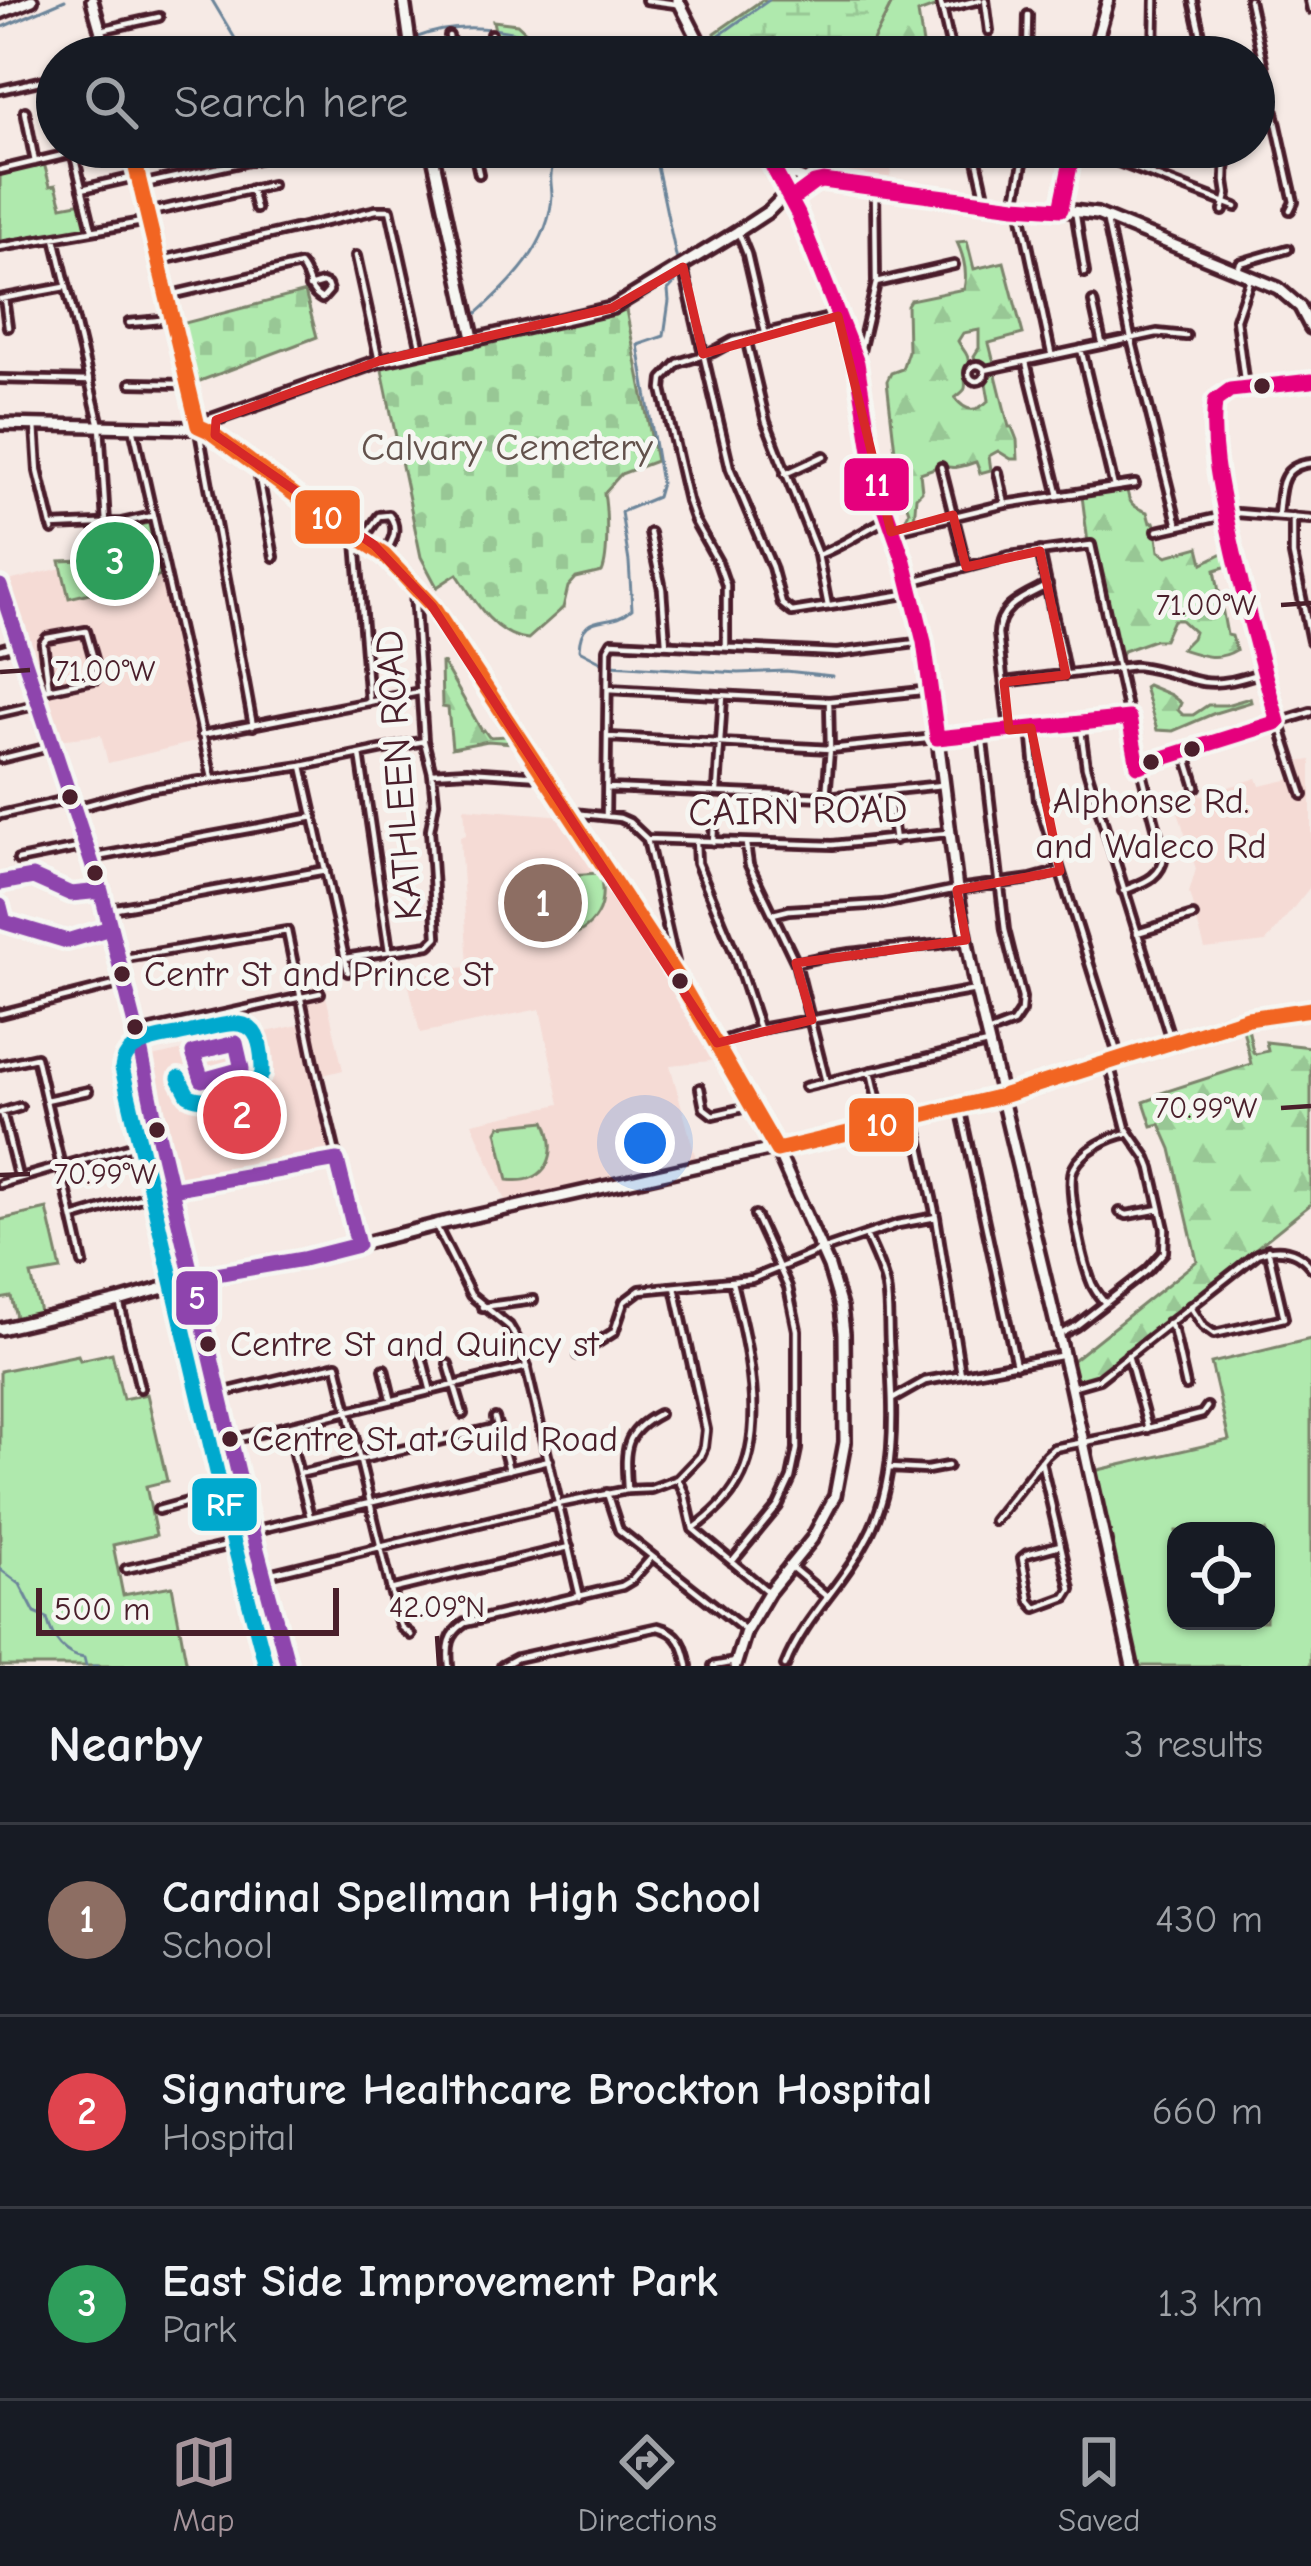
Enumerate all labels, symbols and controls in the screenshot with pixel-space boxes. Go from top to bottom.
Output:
search box [36,36,1275,168]
icon: search [78,69,144,135]
text: Search here [174,76,408,128]
unlabelled marker [1251,375,1273,397]
park label: Calvary Cemetery [361,425,654,470]
line badge: 11 [842,456,911,513]
text: 11 [864,466,890,504]
line badge: 10 [293,488,362,546]
text: 10 [311,499,343,537]
pin: 3 [76,516,154,606]
text: 71.00°W [1156,588,1256,623]
street label: KATHLEEN ROAD [366,628,432,922]
text: 71.00°W [55,654,155,689]
unlabelled marker [1181,738,1203,760]
marker: Alphonse Rd. and Waleco Rd [1140,751,1162,773]
place label: Alphonse Rd. and Waleco Rd [1035,781,1267,867]
unlabelled marker [59,786,81,808]
street label: CAIRN ROAD [688,787,908,835]
pin: 1 [504,858,582,948]
unlabelled marker [84,862,106,884]
place label: Centr St and Prince St [144,954,494,995]
marker: Centr St and Prince St [111,963,133,985]
unlabelled marker [669,970,691,992]
unlabelled marker [124,1016,146,1038]
pin: 2 [203,1070,281,1160]
text: 70.99°W [1155,1091,1257,1126]
line badge: 10 [847,1096,916,1154]
text: 10 [866,1106,898,1144]
your location [615,1113,675,1173]
unlabelled marker [146,1119,168,1141]
text: 70.99°W [54,1157,156,1192]
line badge: 5 [174,1269,220,1327]
text: 5 [188,1279,206,1317]
place label: Centre St and Quincy st [230,1324,600,1365]
marker: Centre St and Quincy st [197,1333,219,1355]
place label: Centre St at Guild Road [252,1419,618,1460]
marker: Centre St at Guild Road [219,1428,241,1450]
line badge: RF [190,1476,259,1533]
text: RF [206,1486,244,1524]
map controls [1167,1522,1275,1630]
button: locate [1167,1522,1275,1630]
scale bar [36,1582,339,1635]
text: 500 m [54,1590,150,1628]
text: 42.09°N [389,1590,485,1625]
text: Nearby [48,1715,202,1774]
text: 3 results [1124,1722,1263,1767]
text: Cardinal Spellman High School [162,1871,762,1923]
text: 1 [79,1897,95,1942]
text: 430 m [1155,1897,1263,1942]
text: School [162,1923,273,1968]
text: Signature Healthcare Brockton Hospital [162,2063,932,2115]
text: 2 [77,2089,97,2134]
text: 660 m [1152,2089,1263,2134]
text: Hospital [162,2115,295,2160]
text: East Side Improvement Park [162,2255,718,2307]
text: 3 [77,2281,97,2326]
text: 1.3 km [1158,2281,1263,2326]
text: Park [162,2307,237,2352]
tab: Map [171,2429,237,2539]
tab: Directions [578,2429,717,2539]
tab: Saved [1058,2429,1140,2539]

